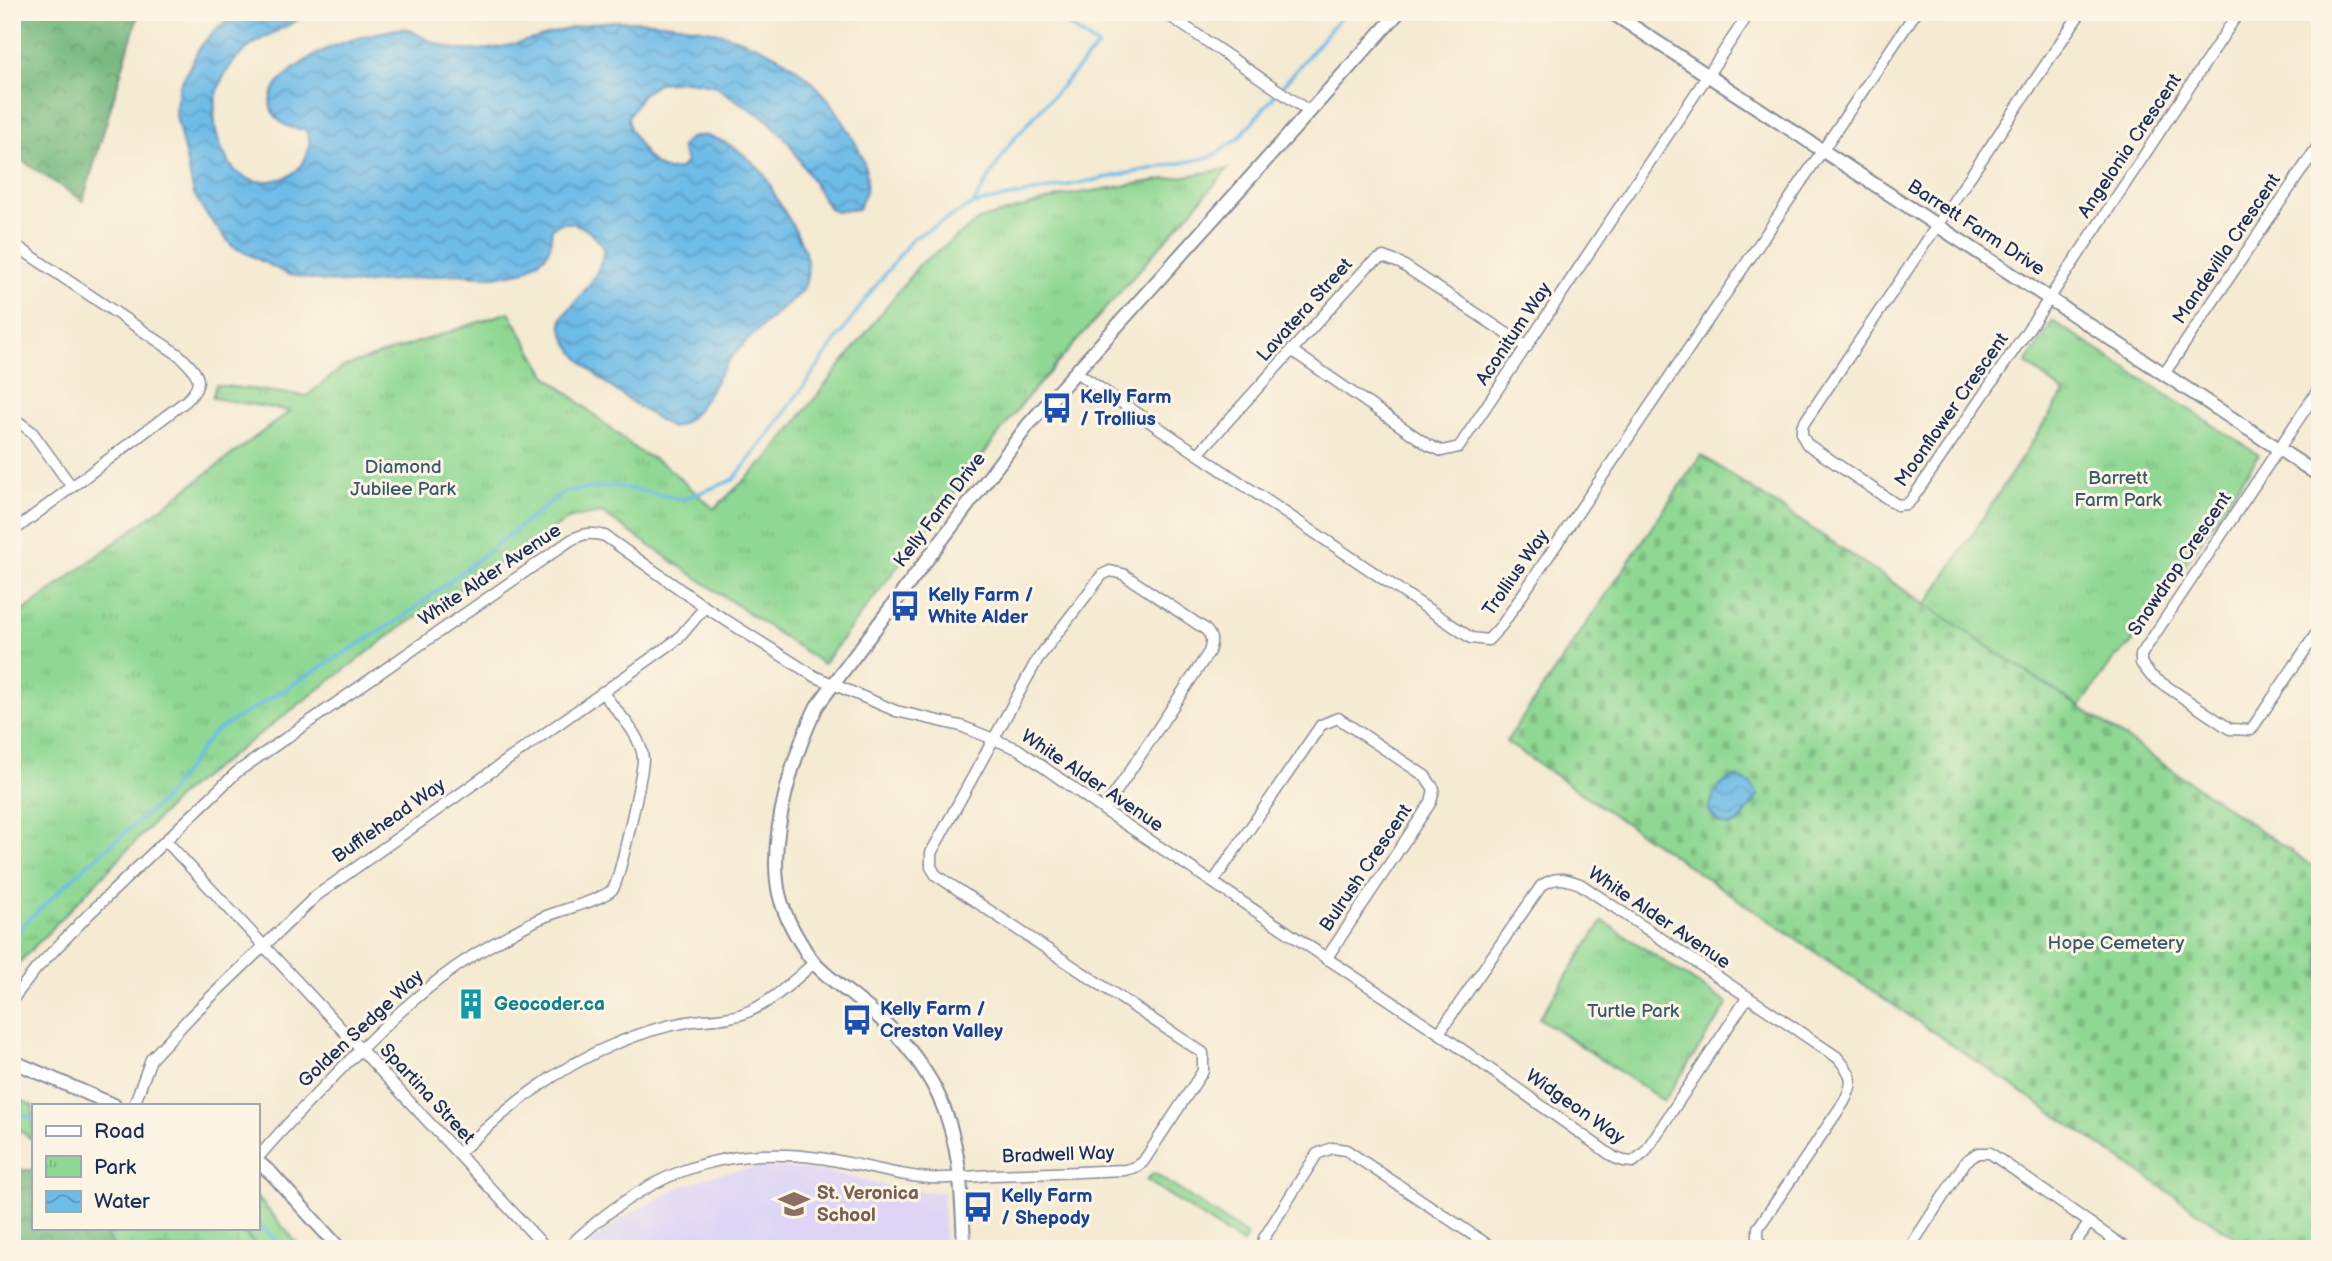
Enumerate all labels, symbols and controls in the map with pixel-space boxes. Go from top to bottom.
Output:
street label: Angelonia Crescent [2073,69,2187,223]
street label: Mandevilla Crescent [2168,169,2286,329]
street label: Barrett Farm Drive [1903,175,2049,281]
street label: Lavatera Street [1252,253,1358,367]
street label: Aconitum Way [1471,278,1557,390]
street label: Moonflower Crescent [1890,328,2014,491]
place label: Kelly Farm / Trollius [1080,386,1172,431]
bus stop icon: Kelly Farm / Trollius [1040,391,1074,425]
street label: Kelly Farm Drive [889,448,991,572]
park label: Diamond Jubilee Park [350,456,456,501]
park label: Barrett Farm Park [2074,467,2162,512]
street label: Snowdrop Crescent [2123,488,2237,640]
street label: White Alder Avenue [414,519,566,631]
street label: Trollius Way [1478,525,1555,621]
place label: Kelly Farm / White Alder [928,584,1034,629]
bus stop icon: Kelly Farm / White Alder [888,589,922,623]
street label: White Alder Avenue [1016,725,1168,837]
street label: Bufflehead Way [328,773,450,868]
street label: Bulrush Crescent [1315,800,1417,936]
street label: White Alder Avenue [1583,862,1735,974]
park label: Hope Cemetery [2048,932,2185,955]
street label: Golden Sedge Way [294,965,429,1093]
building icon: Geocoder.ca [454,987,488,1021]
place label: Geocoder.ca [494,993,605,1016]
place label: Kelly Farm / Creston Valley [880,998,1003,1043]
park label: Turtle Park [1587,1000,1680,1023]
bus stop icon: Kelly Farm / Creston Valley [840,1003,874,1037]
street label: Spartina Street [375,1039,480,1149]
street label: Widgeon Way [1521,1064,1629,1150]
legend [32,1104,259,1230]
text: Road [94,1119,145,1144]
street label: Bradwell Way [1001,1142,1115,1168]
text: Park [94,1155,137,1180]
place label: St. Veronica School [817,1182,919,1227]
place label: Kelly Farm / Shepody [1001,1185,1093,1230]
school or university icon: St. Veronica School [777,1187,811,1221]
text: Water [94,1189,150,1214]
bus stop icon: Kelly Farm / Shepody [961,1190,995,1224]

